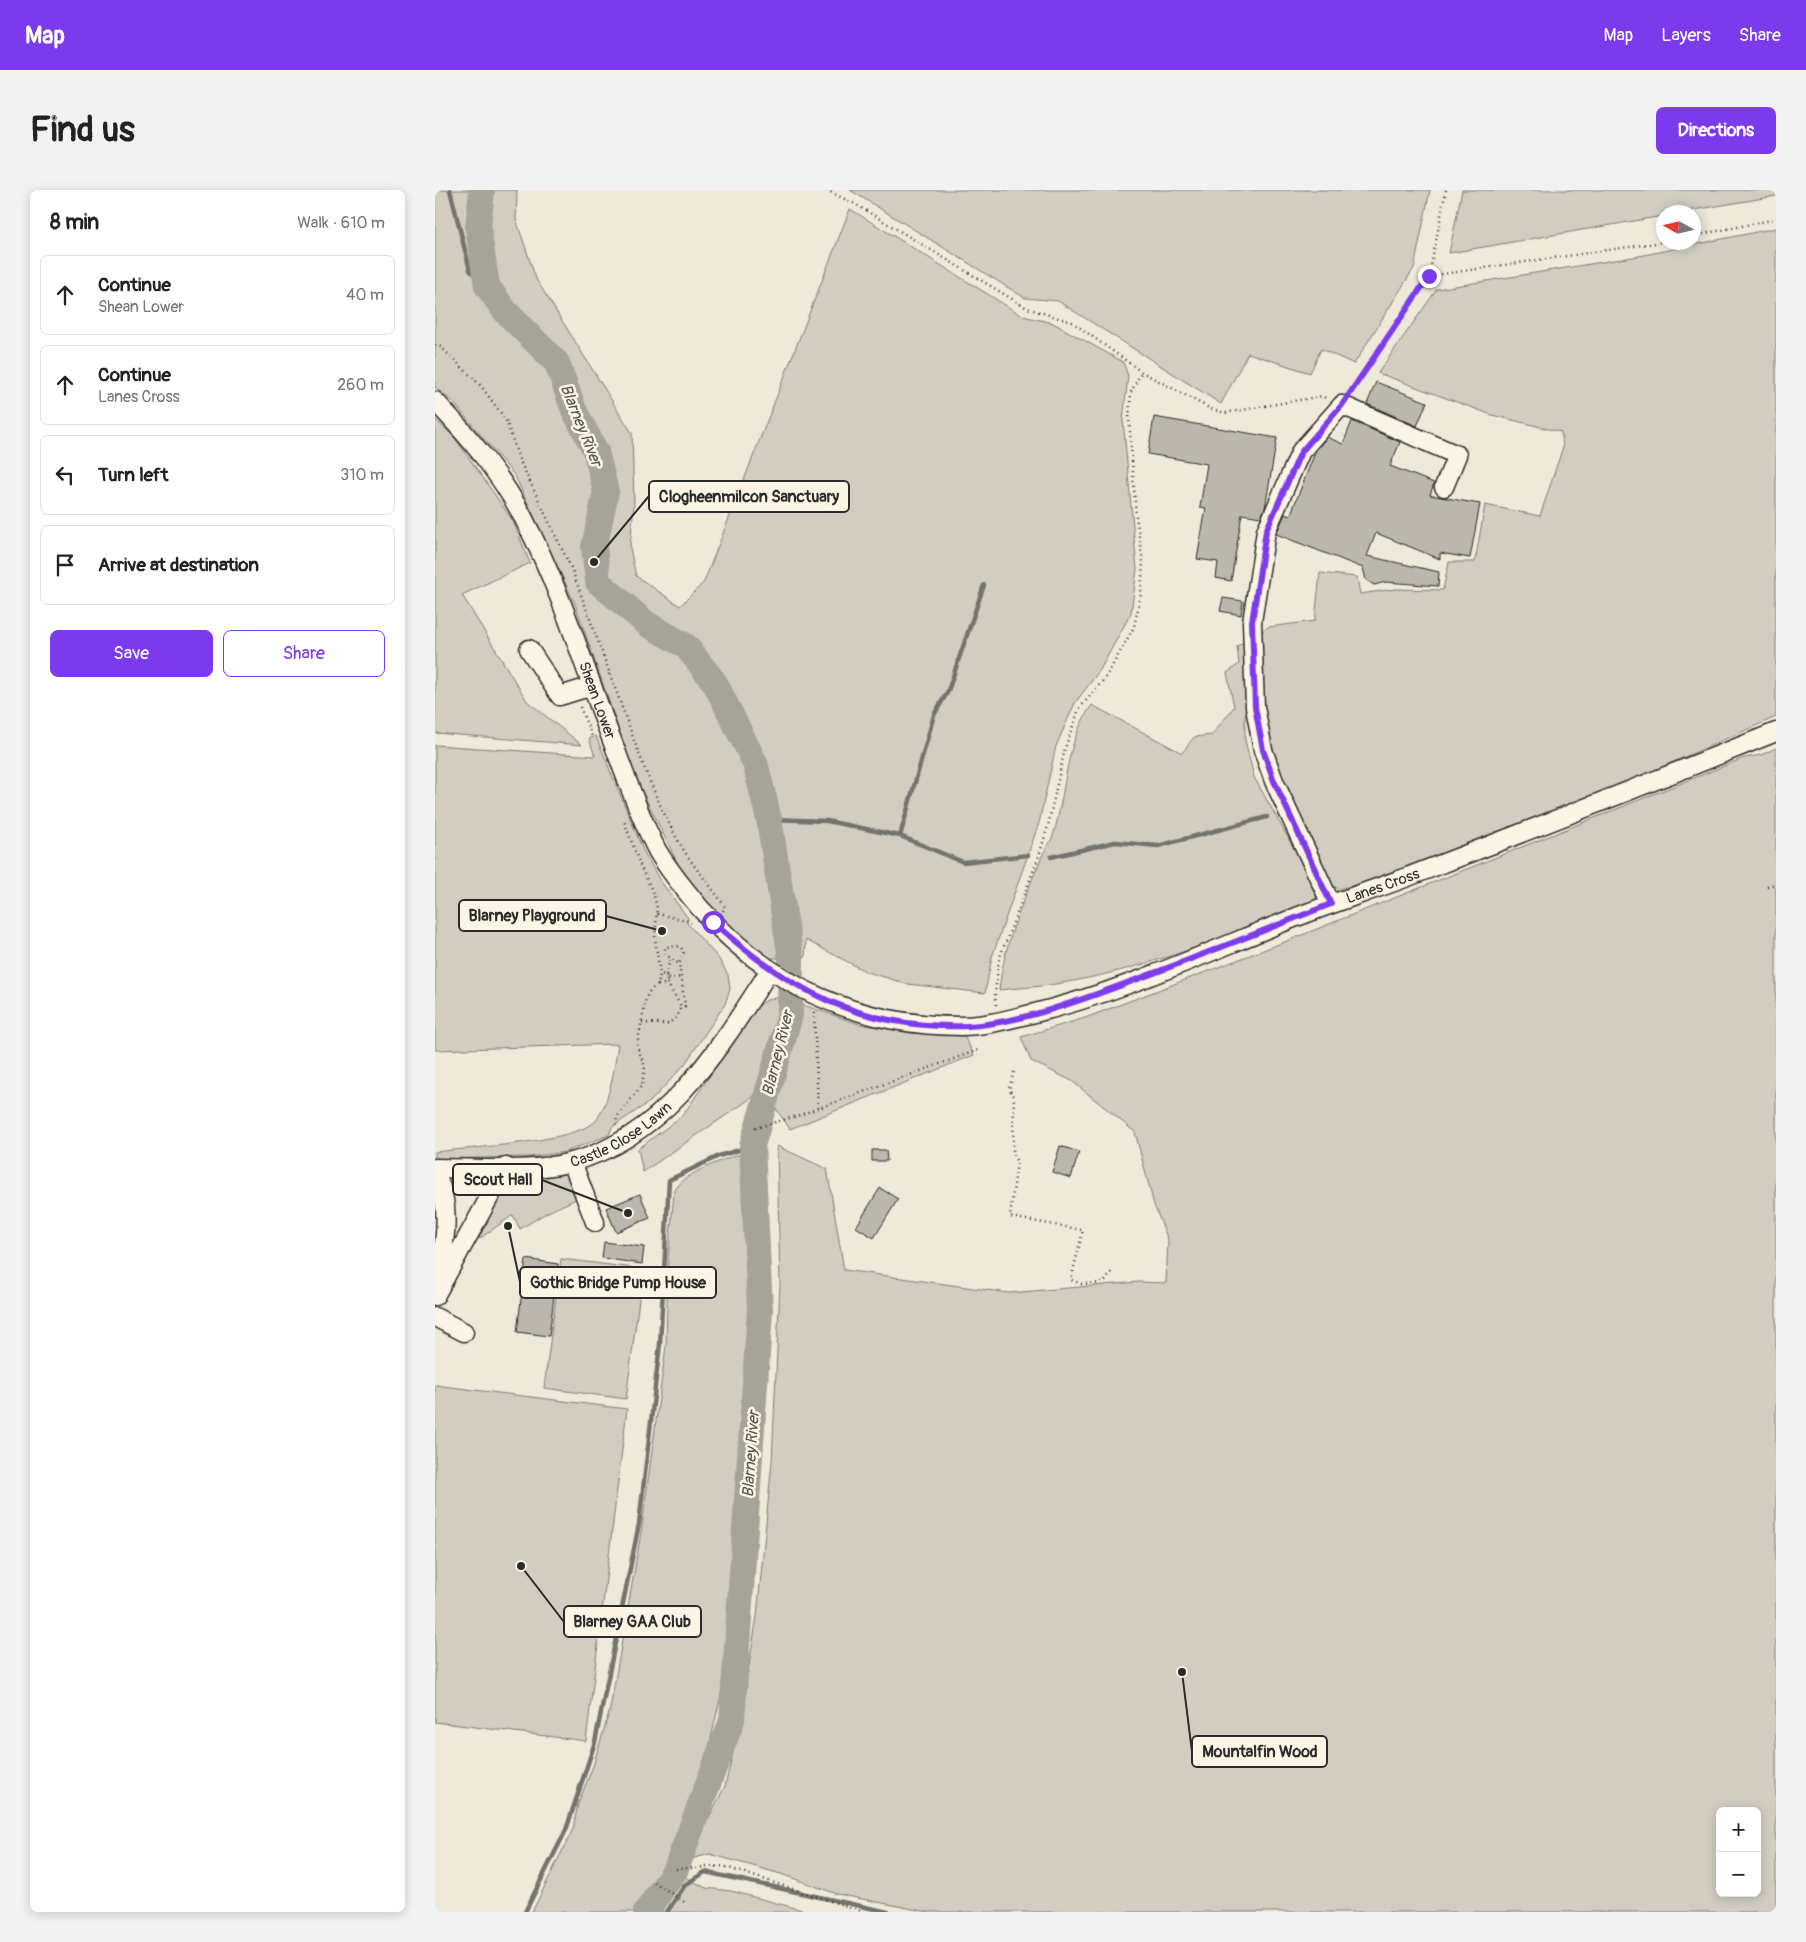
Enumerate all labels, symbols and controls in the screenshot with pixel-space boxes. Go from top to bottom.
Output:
text: Map [25,21,65,50]
text: Map [1604,24,1633,47]
text: Layers [1661,24,1711,47]
text: Share [1739,24,1781,47]
button: Directions [1656,107,1776,154]
text: Find us [30,108,135,152]
north arrow [1656,205,1701,250]
text: 8 min [50,209,99,236]
text: Walk · 610 m [297,213,385,233]
route end [1418,265,1441,288]
text: Continue [98,273,171,297]
icon: ahead [51,281,79,309]
text: 40 m [346,285,384,305]
text: Shean Lower [98,297,184,317]
text: Continue [98,363,171,387]
icon: ahead [51,371,79,399]
text: 260 m [337,375,384,395]
water label: Blarney River [556,381,607,471]
text: Lanes Cross [98,387,180,407]
icon: left [51,461,79,489]
text: Turn left [98,463,168,487]
text: 310 m [340,465,384,485]
callout: Clogheenmilcon Sanctuary [649,481,849,512]
text: Clogheenmilcon Sanctuary [659,487,839,507]
icon: arrive [51,551,79,579]
text: Arrive at destination [98,553,259,577]
button: Save [50,630,213,677]
button: Share [223,630,385,677]
street label: Shean Lower [574,659,620,742]
street label: Lanes Cross [1344,864,1423,908]
callout: Blarney Playground [459,900,606,931]
text: Blarney Playground [468,906,596,926]
route start [702,911,725,934]
water label: Blarney River [758,1007,799,1098]
street label: Castle Close Lawn [568,1098,676,1172]
callout: Scout Hall [453,1164,542,1195]
text: Scout Hall [463,1170,533,1190]
callout: Gothic Bridge Pump House [520,1267,716,1298]
text: Gothic Bridge Pump House [530,1273,707,1293]
water label: Blarney River [738,1408,764,1498]
callout: Blarney GAA Club [564,1606,701,1637]
text: Blarney GAA Club [573,1612,691,1632]
callout: Mountalfin Wood [1192,1736,1327,1767]
text: Mountalfin Wood [1202,1742,1318,1762]
map controls [1716,1807,1761,1897]
button: + [1716,1807,1761,1852]
button: − [1716,1852,1761,1897]

